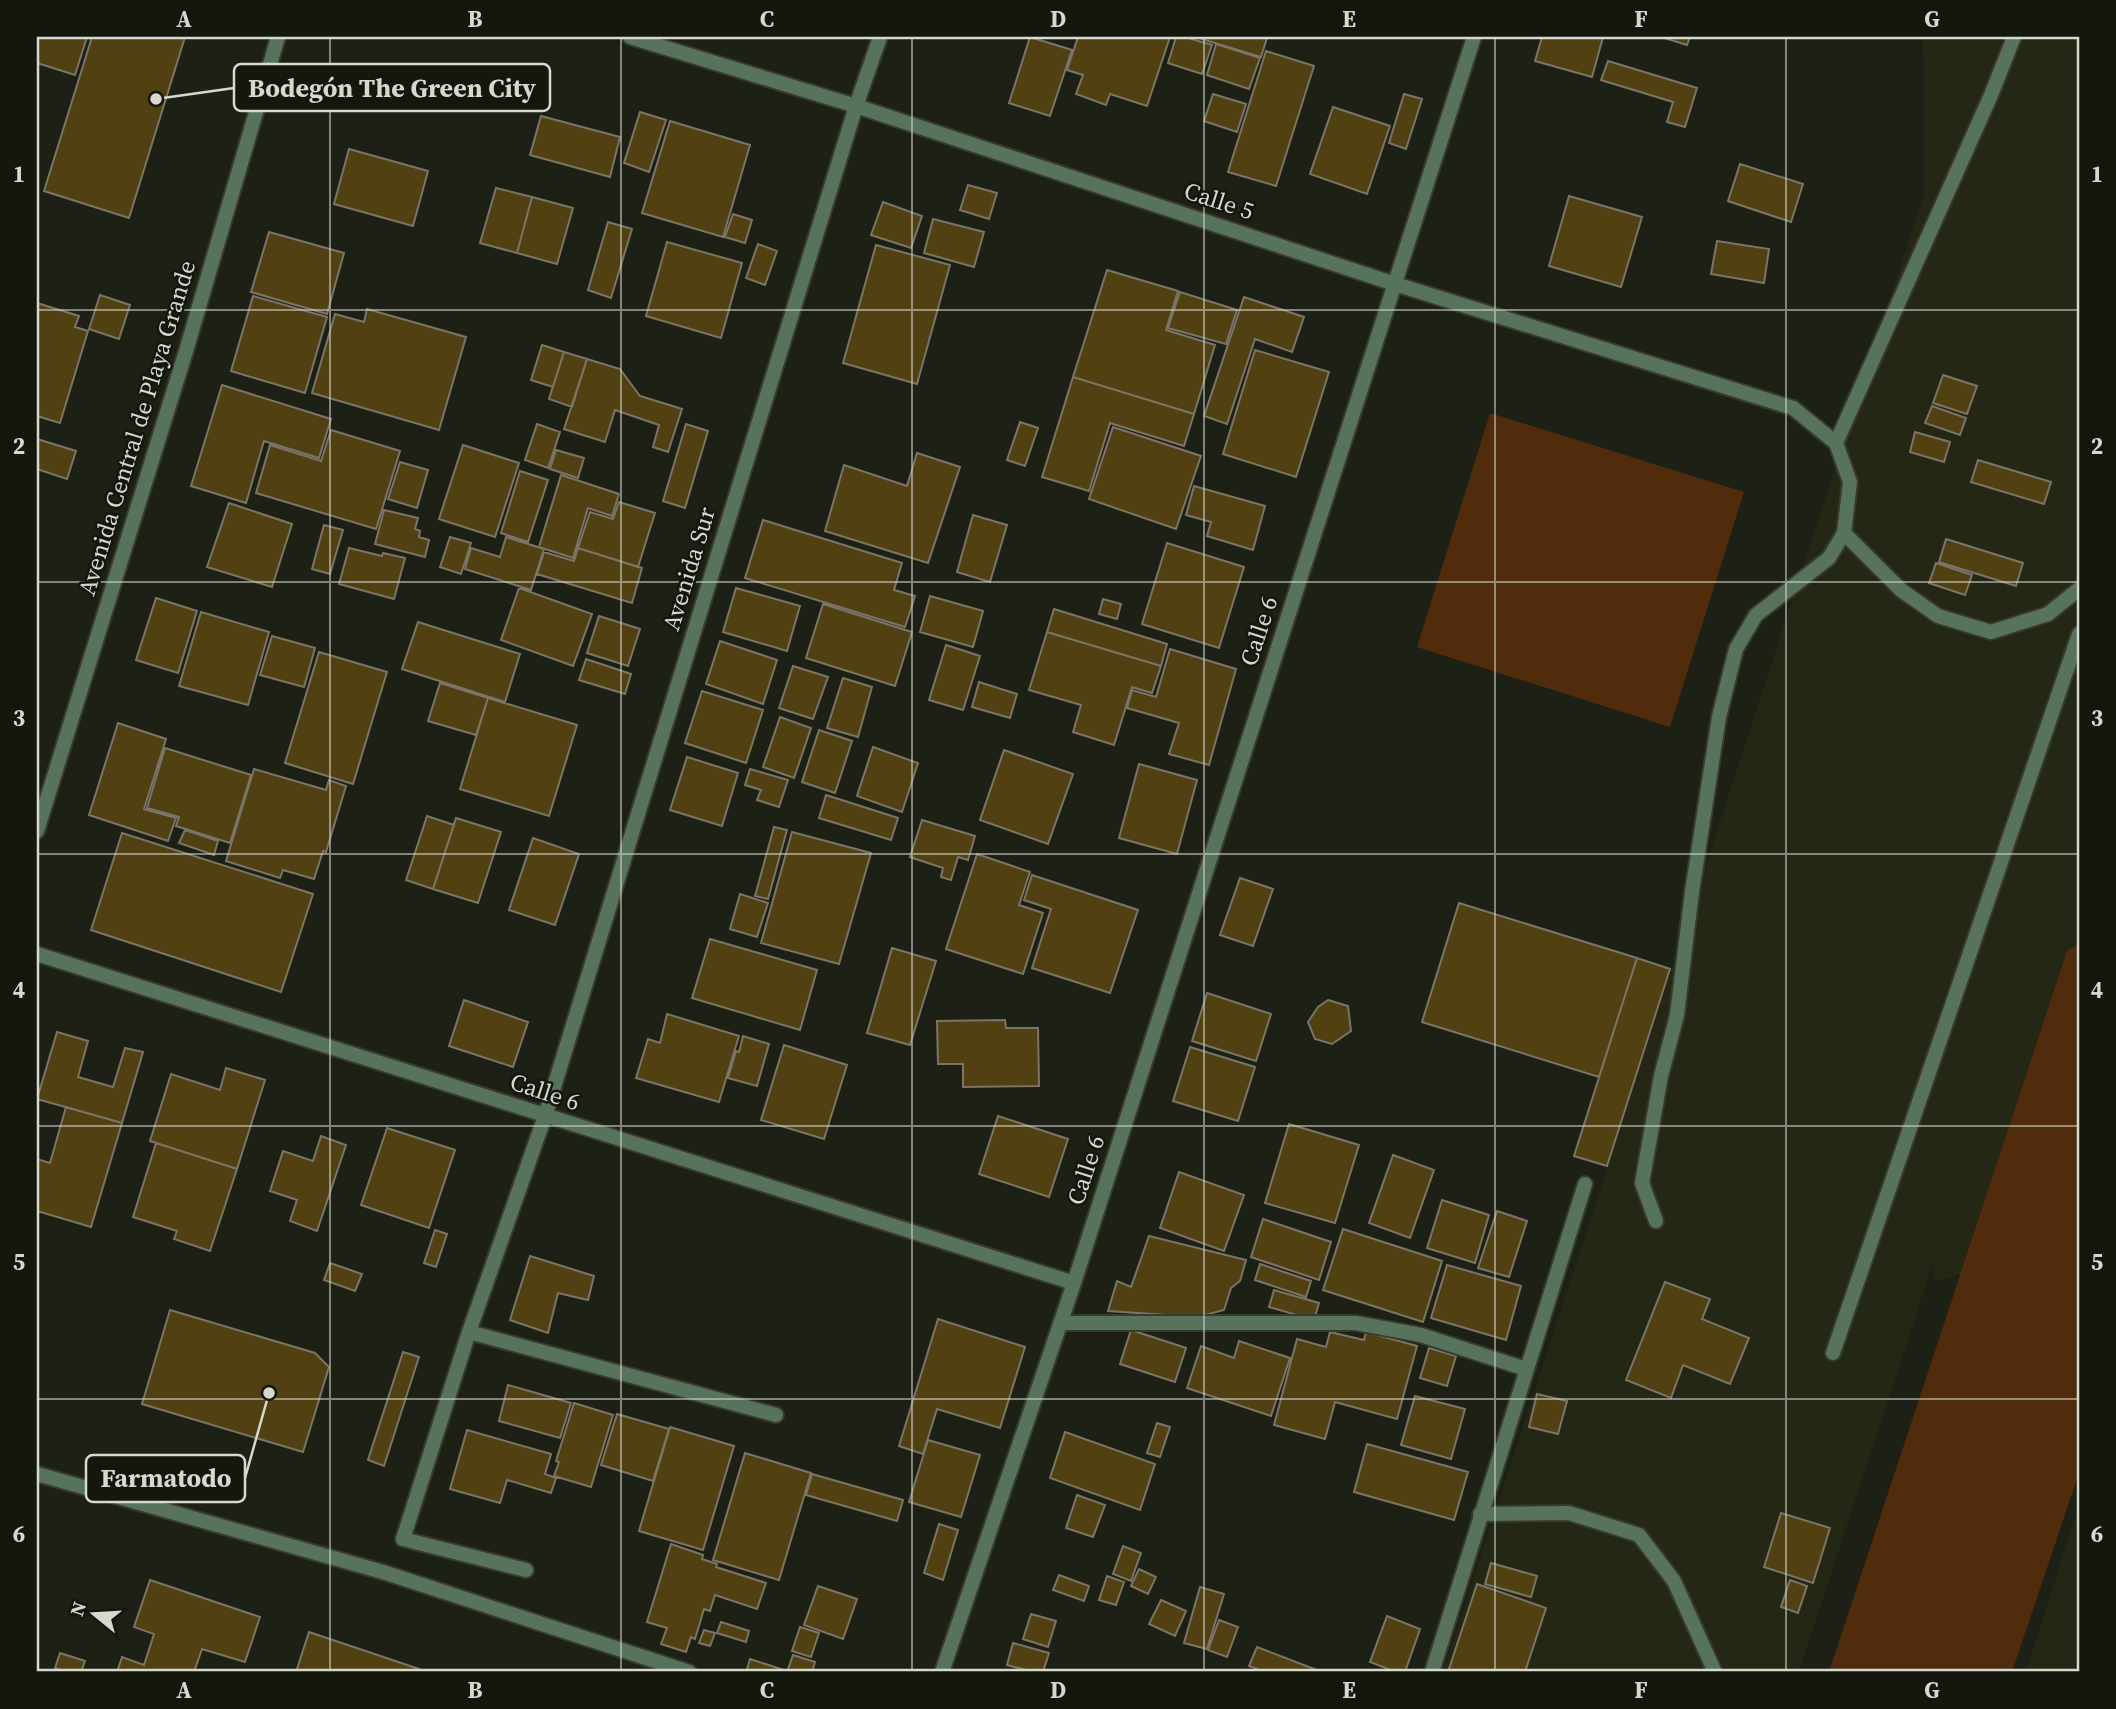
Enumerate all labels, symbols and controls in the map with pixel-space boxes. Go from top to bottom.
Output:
text: A [176,3,192,35]
text: B [468,3,483,35]
text: C [760,3,774,35]
text: D [1050,3,1066,35]
text: E [1342,3,1356,35]
text: F [1634,3,1648,35]
text: G [1924,3,1940,35]
callout: Bodegón The Green City [234,64,550,111]
text: Bodegón The Green City [248,70,536,106]
text: 1 [13,158,25,190]
text: 1 [2091,158,2103,190]
street label: Calle 5 [1180,174,1258,227]
street label: Avenida Central de Playa Grande [70,256,203,599]
text: 2 [13,430,25,462]
text: 2 [2091,430,2103,462]
street label: Avenida Sur [654,503,723,635]
street label: Calle 6 [1232,592,1285,670]
text: 3 [13,702,25,734]
text: 3 [2091,702,2103,734]
text: 4 [13,974,25,1006]
text: 4 [2091,974,2103,1006]
street label: Calle 6 [506,1065,584,1118]
street label: Calle 6 [1059,1131,1112,1209]
text: 5 [13,1246,25,1278]
text: 5 [2091,1246,2103,1278]
callout: Farmatodo [86,1455,245,1502]
text: Farmatodo [101,1460,231,1496]
text: 6 [13,1518,25,1550]
text: 6 [2091,1518,2103,1550]
north arrow [60,1580,130,1650]
text: N [63,1598,92,1619]
text: A [176,1674,192,1706]
text: B [468,1674,483,1706]
text: C [760,1674,774,1706]
text: D [1050,1674,1066,1706]
text: E [1342,1674,1356,1706]
text: F [1634,1674,1648,1706]
text: G [1924,1674,1940,1706]

